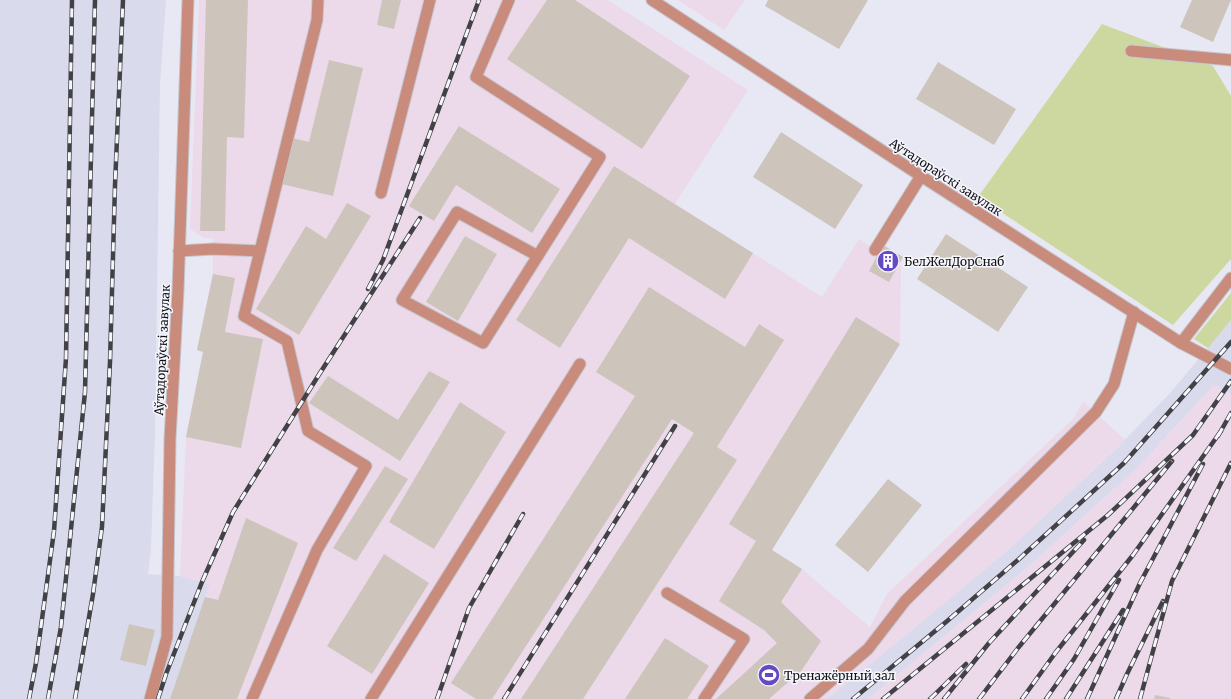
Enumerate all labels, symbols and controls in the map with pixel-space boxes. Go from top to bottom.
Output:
street label: Аўтадораўскі завулак [886,134,1006,219]
building icon: БелЖелДорСнаб [875,248,901,274]
place label: БелЖелДорСнаб [904,254,1004,269]
street label: Аўтадораўскі завулак [151,284,173,417]
sports icon: Тренажёрный зал [756,662,782,688]
place label: Тренажёрный зал [784,668,895,683]

